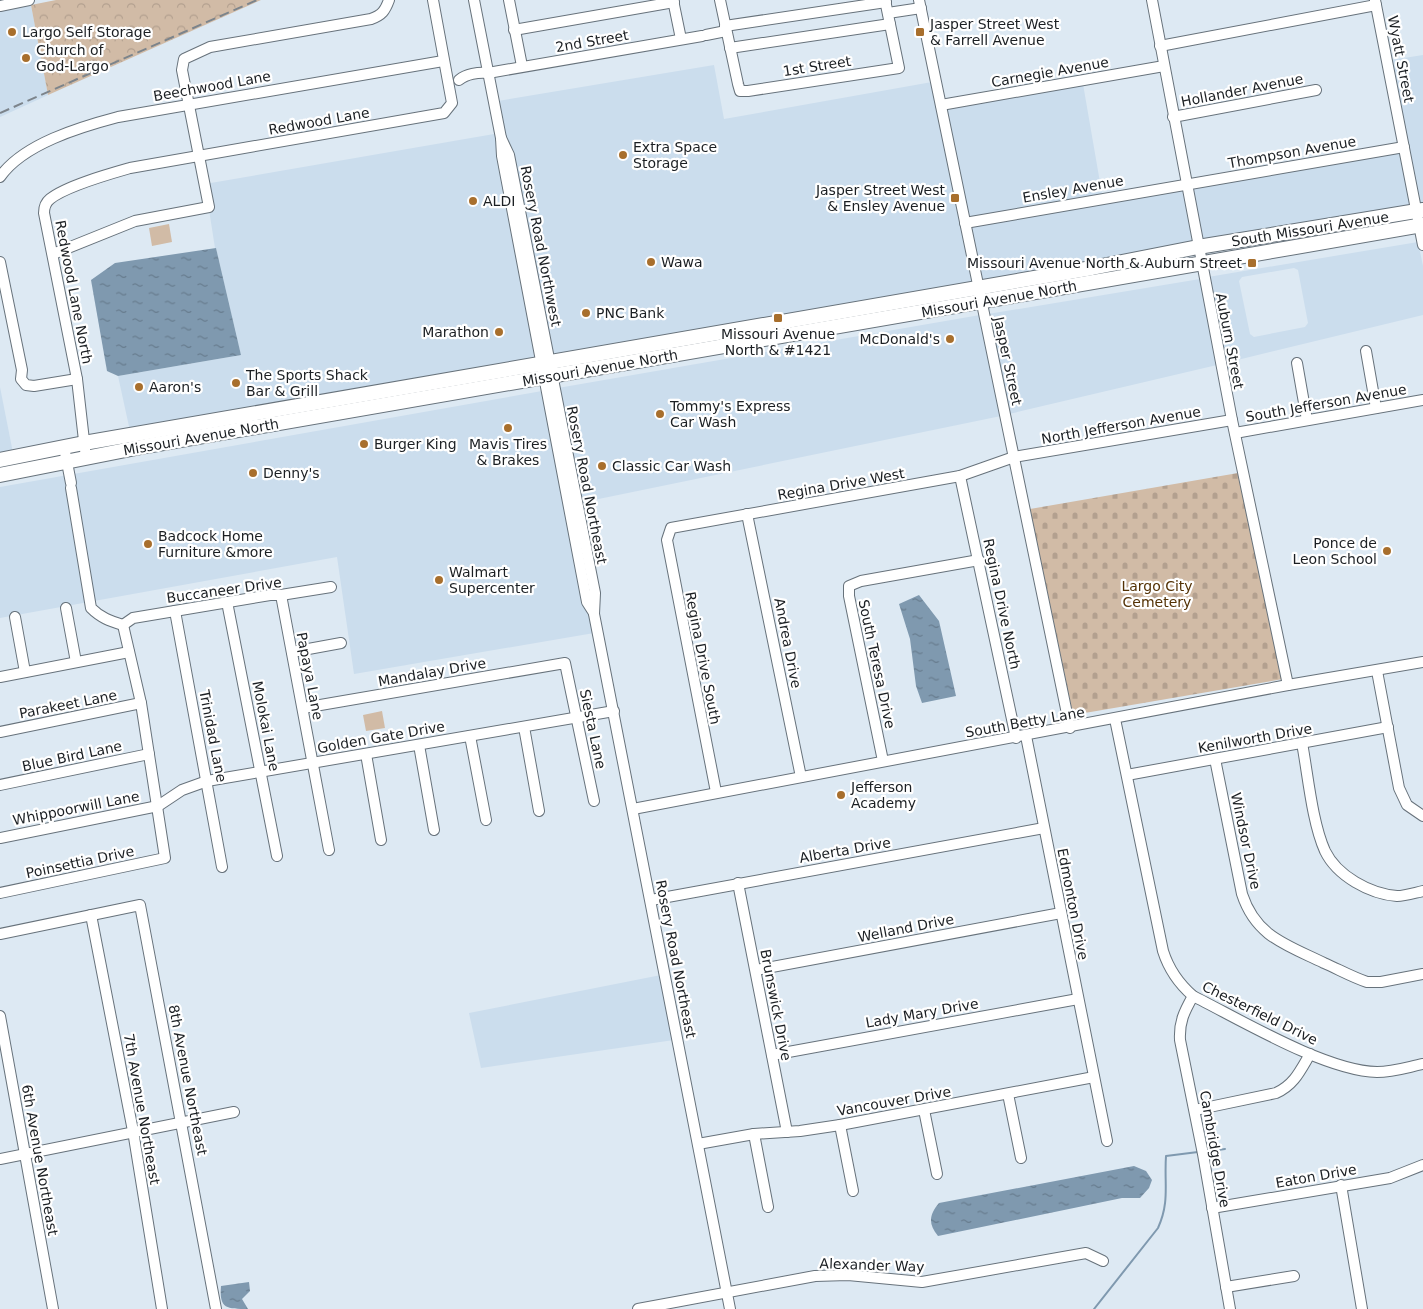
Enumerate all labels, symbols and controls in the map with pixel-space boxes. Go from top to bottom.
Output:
street label: Wyatt Street [1385,14,1417,104]
place label: Jasper Street West & Farrell Avenue [929,16,1060,48]
place label: Largo Self Storage [22,24,151,40]
marker: Largo Self Storage [6,26,18,38]
marker: Jasper Street West & Farrell Avenue [914,26,926,38]
street label: 2nd Street [554,27,630,55]
place label: Church of God-Largo [36,42,109,74]
marker: Church of God-Largo [20,52,32,64]
street label: 1st Street [782,53,853,79]
street label: Carnegie Avenue [990,54,1110,90]
street label: Beechwood Lane [152,68,272,104]
street label: Hollander Avenue [1180,70,1304,110]
street label: Redwood Lane [267,104,371,138]
street label: Thompson Avenue [1226,133,1357,171]
place label: Extra Space Storage [633,139,717,171]
marker: Extra Space Storage [617,149,629,161]
street label: Rosery Road Northwest [518,164,565,328]
street label: Ensley Avenue [1021,172,1125,206]
place label: Jasper Street West & Ensley Avenue [815,182,946,214]
marker: Jasper Street West & Ensley Avenue [949,192,961,204]
place label: ALDI [483,193,515,209]
marker: ALDI [467,195,479,207]
street label: South Missouri Avenue [1230,209,1390,249]
street label: Redwood Lane North [52,219,96,365]
place label: Wawa [661,254,703,270]
place label: Missouri Avenue North & Auburn Street [967,255,1242,271]
marker: Wawa [645,256,657,268]
marker: Missouri Avenue North & Auburn Street [1246,257,1258,269]
street label: Missouri Avenue North [920,277,1078,321]
street label: Auburn Street [1213,292,1247,391]
place label: PNC Bank [596,305,665,321]
marker: PNC Bank [580,307,592,319]
marker: Missouri Avenue North & #1421 [772,312,784,324]
street label: Jasper Street [991,314,1025,407]
place label: Marathon [422,324,489,340]
marker: Marathon [493,326,505,338]
place label: Missouri Avenue North & #1421 [721,326,835,358]
place label: McDonald's [860,331,940,347]
marker: McDonald's [944,333,956,345]
street label: Missouri Avenue North [521,346,679,390]
place label: The Sports Shack Bar & Grill [245,367,369,399]
marker: The Sports Shack Bar & Grill [230,377,242,389]
place label: Aaron's [149,379,201,395]
marker: Aaron's [133,381,145,393]
street label: South Jefferson Avenue [1244,381,1408,425]
place label: Tommy's Express Car Wash [669,398,791,430]
street label: North Jefferson Avenue [1040,403,1202,447]
street label: Rosery Road Northeast [564,405,610,566]
marker: Tommy's Express Car Wash [654,408,666,420]
street label: Missouri Avenue North [122,415,280,459]
marker: Mavis Tires & Brakes [502,422,514,434]
place label: Burger King [374,436,457,452]
place label: Mavis Tires & Brakes [469,436,547,468]
marker: Burger King [358,438,370,450]
place label: Classic Car Wash [612,458,731,474]
marker: Classic Car Wash [596,460,608,472]
place label: Denny's [263,465,320,481]
street label: Regina Drive West [776,465,906,503]
marker: Denny's [247,467,259,479]
place label: Badcock Home Furniture &more [158,528,273,560]
place label: Ponce de Leon School [1292,535,1377,567]
street label: Regina Drive North [980,537,1024,671]
marker: Badcock Home Furniture &more [142,538,154,550]
marker: Ponce de Leon School [1381,545,1393,557]
place label: Walmart Supercenter [449,564,535,596]
street label: Buccaneer Drive [165,574,283,606]
marker: Walmart Supercenter [433,574,445,586]
park label: Largo City Cemetery [1121,578,1193,610]
street label: Regina Drive South [682,590,724,726]
street label: Andrea Drive [771,596,805,690]
street label: South Teresa Drive [855,598,899,730]
street label: Papaya Lane [294,631,326,721]
street label: Mandalay Drive [377,655,487,689]
street label: Molokai Lane [249,679,283,773]
street label: Parakeet Lane [18,687,118,721]
street label: Trinidad Lane [196,688,230,783]
street label: Siesta Lane [577,688,609,770]
street label: South Betty Lane [964,704,1086,740]
street label: Golden Gate Drive [316,718,446,756]
street label: Kenilworth Drive [1197,720,1313,756]
street label: Blue Bird Lane [21,738,123,774]
place label: Jefferson Academy [850,779,916,811]
street label: Whippoorwill Lane [11,788,141,828]
marker: Jefferson Academy [835,789,847,801]
street label: Windsor Drive [1228,791,1264,891]
street label: Alberta Drive [798,834,892,866]
street label: Poinsettia Drive [24,843,136,881]
street label: Edmonton Drive [1054,847,1092,961]
street label: Rosery Road Northeast [653,879,699,1040]
street label: Welland Drive [857,911,955,945]
street label: Brunswick Drive [757,948,795,1062]
street label: Chesterfield Drive [1200,978,1320,1048]
street label: Lady Mary Drive [864,995,980,1031]
street label: 8th Avenue Northeast [166,1003,211,1157]
street label: 7th Avenue Northeast [121,1032,163,1186]
street label: 6th Avenue Northeast [19,1083,61,1237]
street label: Vancouver Drive [836,1083,952,1119]
street label: Cambridge Drive [1197,1089,1233,1209]
street label: Eaton Drive [1274,1161,1358,1191]
street label: Alexander Way [819,1255,925,1275]

